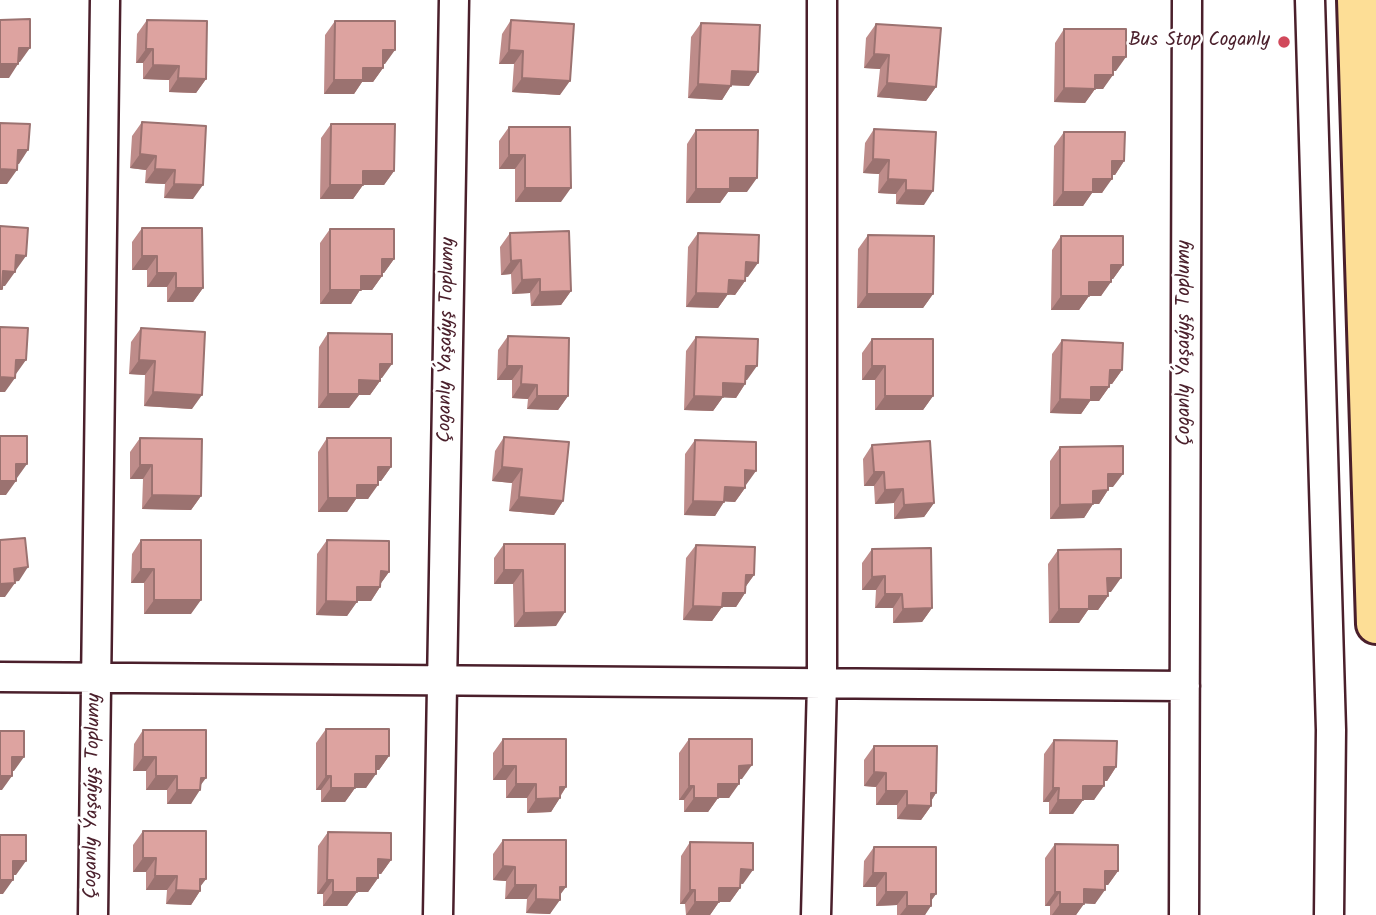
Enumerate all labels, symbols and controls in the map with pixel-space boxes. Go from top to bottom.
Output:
place label: Bus Stop Coganly [1129,31,1270,53]
marker: Bus Stop Coganly [1276,34,1292,50]
street label: Çoganly Ýaşaýyş Toplumy [435,237,461,443]
street label: Çoganly Ýaşaýyş Toplumy [1175,240,1197,446]
street label: Çoganly Ýaşaýyş Toplumy [81,693,107,899]

